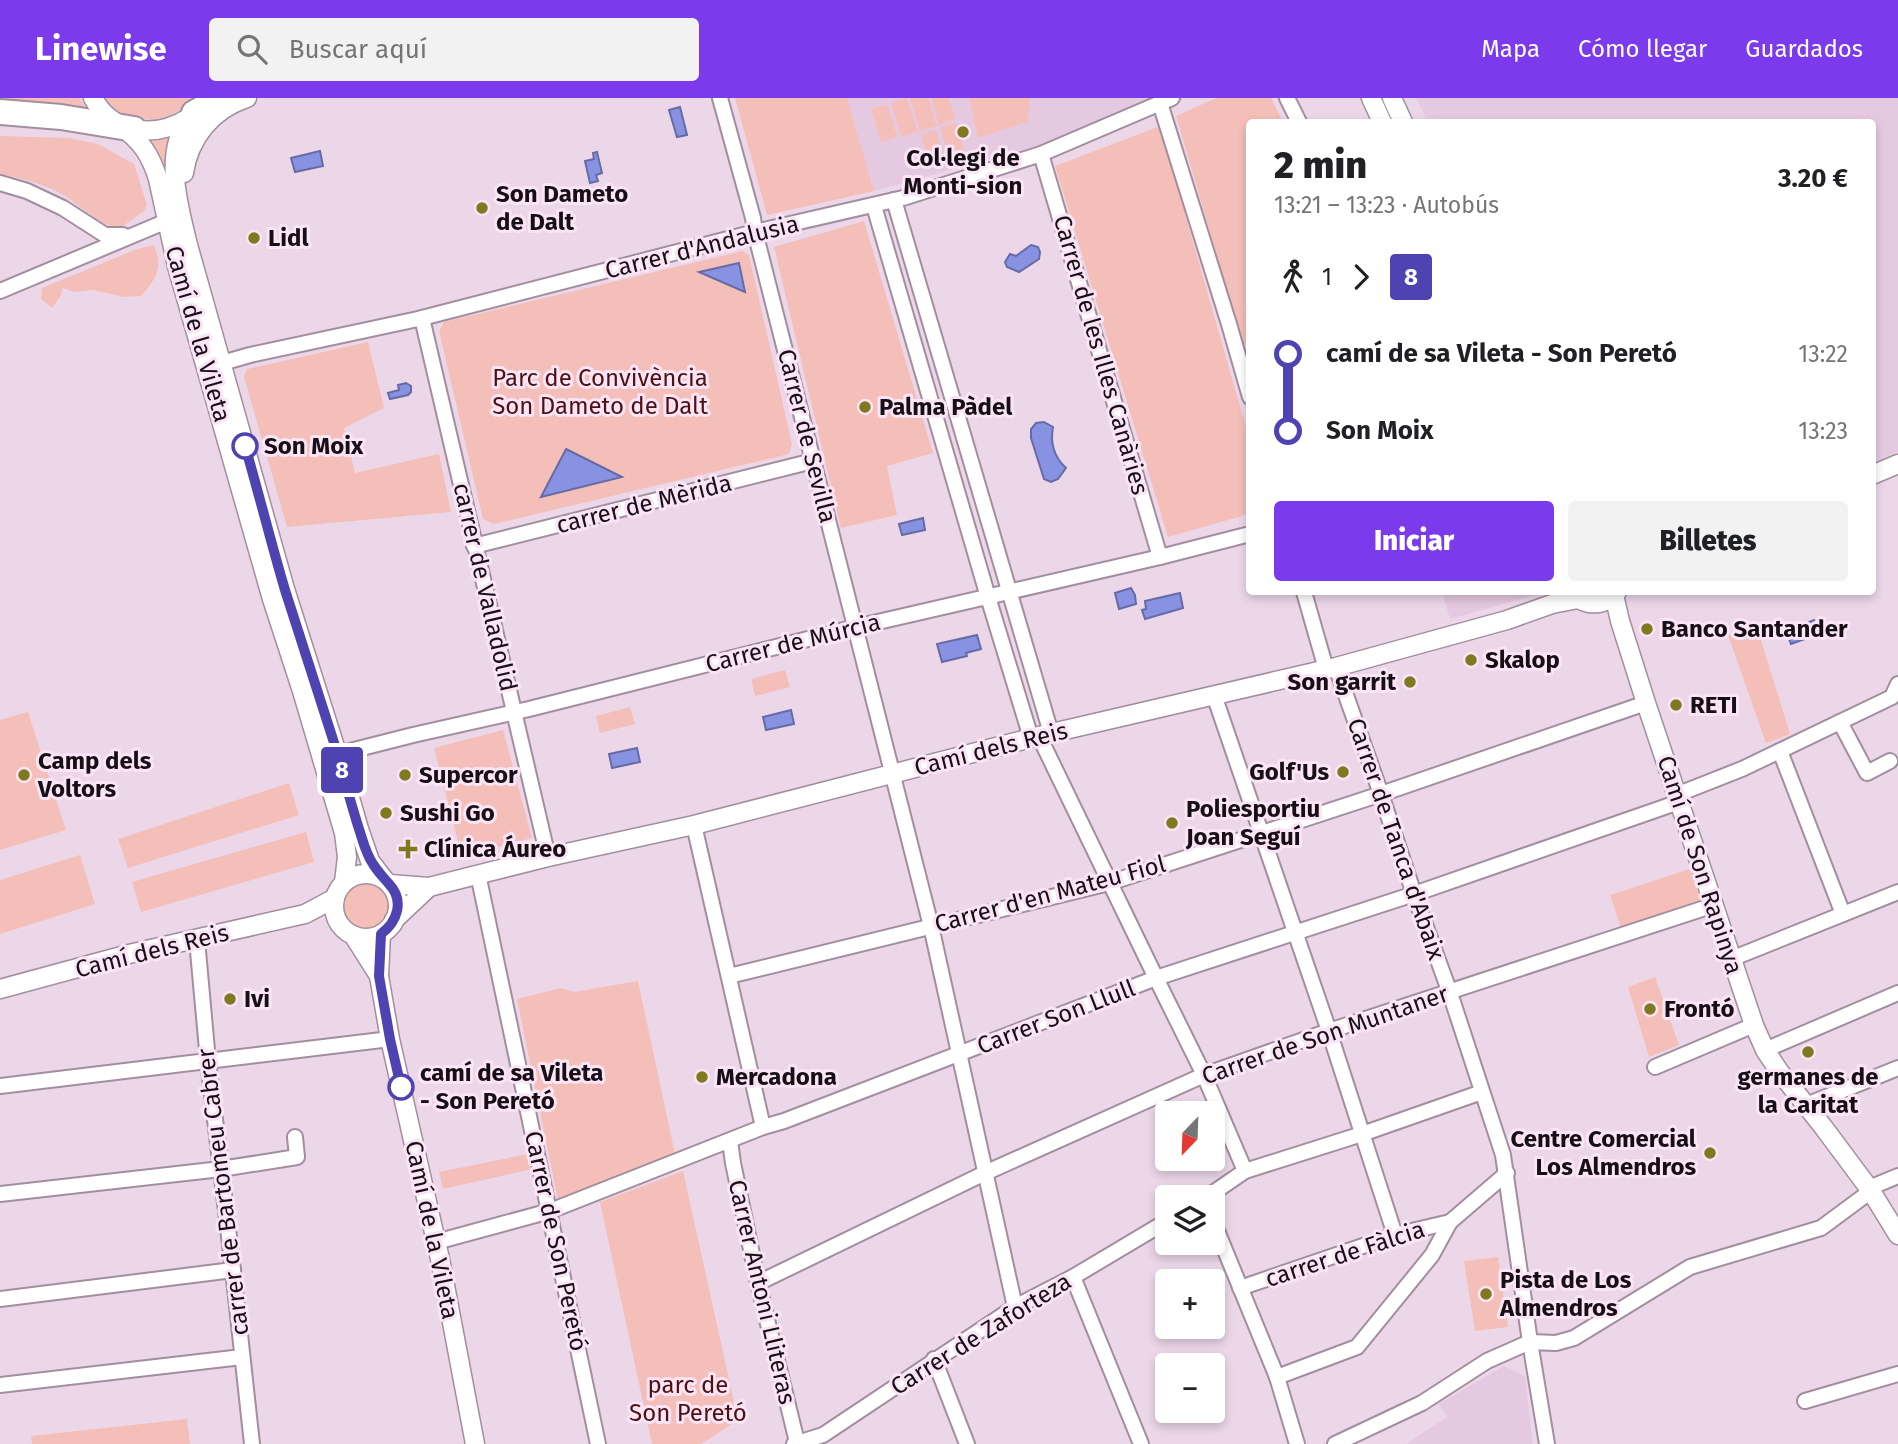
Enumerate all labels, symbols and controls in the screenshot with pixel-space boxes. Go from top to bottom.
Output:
search box [209,18,699,81]
text: Linewise [35,29,167,69]
icon: search [233,30,271,68]
text: Buscar aquí [289,34,427,65]
text: Mapa [1481,35,1540,63]
text: Cómo llegar [1578,35,1707,63]
text: Guardados [1745,35,1863,63]
marker: Col·legi de Monti-sion [955,124,971,140]
text: 2 min [1274,142,1367,188]
place label: Col·legi de Monti-sion [904,144,1022,200]
text: 3.20 € [1778,163,1848,194]
place label: Son Dameto de Dalt [496,180,628,236]
text: 13:21 – 13:23 · Autobús [1274,191,1499,219]
marker: Son Dameto de Dalt [474,200,490,216]
street label: Carrer d'Andalusia [602,209,802,285]
street label: Carrer de les Illes Canàries [1048,212,1154,498]
place label: Lidl [268,224,309,252]
marker: Lidl [246,230,262,246]
street label: Camí de la Vileta [159,243,237,425]
icon: walk [1274,258,1312,296]
icon: forward [1342,258,1380,296]
text: 1 [1322,263,1332,291]
text: 8 [1404,263,1418,291]
text: camí de sa Vileta - Son Peretó [1326,338,1677,369]
text: 13:22 [1798,340,1848,368]
street label: Carrer de Sevilla [772,346,842,526]
park label: Parc de Convivència Son Dameto de Dalt [492,364,708,420]
place label: Palma Pàdel [879,393,1013,421]
marker: Palma Pàdel [857,399,873,415]
text: Son Moix [1326,415,1433,446]
text: 13:23 [1798,417,1848,445]
place label: Son Moix [264,432,364,460]
marker: Son Moix [232,433,258,459]
street label: carrer de Mèrida [553,469,735,539]
street label: carrer de Valladolid [447,480,523,694]
button: Iniciar [1274,501,1554,581]
button: Billetes [1568,501,1848,581]
street label: Carrer de Múrcia [703,608,883,678]
place label: Banco Santander [1661,615,1848,643]
marker: Banco Santander [1639,621,1655,637]
place label: Skalop [1485,646,1560,674]
marker: Skalop [1463,652,1479,668]
place label: Son garrit [1288,668,1397,696]
marker: Son garrit [1402,674,1418,690]
place label: RETI [1690,691,1737,719]
marker: RETI [1668,697,1684,713]
street label: Carrer de Tanca d'Abaix [1341,715,1451,964]
street label: Camí dels Reis [911,716,1071,782]
place label: Camp dels Voltors [37,747,152,803]
line badge: 8 [319,747,365,793]
street label: Camí de Son Rapinya [1651,752,1749,978]
text: 8 [335,756,349,784]
place label: Golf'Us [1249,758,1329,786]
place label: Supercor [419,761,518,789]
marker: Golf'Us [1335,764,1351,780]
marker: Camp dels Voltors [16,767,32,783]
marker: Supercor [397,767,413,783]
place label: Poliesportiu Joan Seguí [1185,795,1320,851]
place label: Sushi Go [400,799,495,827]
marker: Sushi Go [378,805,394,821]
marker: Poliesportiu Joan Seguí [1164,815,1180,831]
place label: Clínica Áureo [424,834,566,863]
marker: Clínica Áureo [398,839,418,859]
street label: Carrer d'en Mateu Fiol [932,850,1168,938]
street label: Camí dels Reis [72,918,232,984]
street label: Carrer Son Llull [973,974,1139,1060]
street label: Carrer de Son Muntaner [1198,979,1453,1090]
place label: Ivi [244,985,270,1013]
marker: Ivi [222,991,238,1007]
place label: Frontó [1664,995,1734,1023]
marker: Frontó [1642,1001,1658,1017]
marker: germanes de la Caritat [1800,1044,1816,1060]
street label: carrer de Bartomeu Cabrer [191,1046,255,1337]
place label: camí de sa Vileta - Son Peretó [420,1059,604,1115]
place label: Mercadona [716,1063,837,1091]
place label: germanes de la Caritat [1737,1063,1879,1119]
marker: Mercadona [694,1069,710,1085]
marker: camí de sa Vileta - Son Peretó [388,1074,414,1100]
north arrow [1155,1101,1225,1171]
map controls [1155,1101,1225,1423]
place label: Centre Comercial Los Almendros [1510,1125,1697,1181]
street label: Carrer de Son Peretó [519,1128,593,1354]
street label: Camí de la Vileta [399,1138,465,1322]
marker: Centre Comercial Los Almendros [1702,1145,1718,1161]
street label: Carrer Antoni Lliteras [723,1177,801,1407]
button: layers [1155,1185,1225,1255]
street label: carrer de Fàlcia [1262,1215,1428,1293]
place label: Pista de Los Almendros [1499,1266,1632,1322]
street label: Carrer de Zaforteza [886,1267,1076,1401]
button: + [1155,1269,1225,1339]
marker: Pista de Los Almendros [1478,1286,1494,1302]
button: − [1155,1353,1225,1423]
park label: parc de Son Peretó [629,1371,747,1427]

